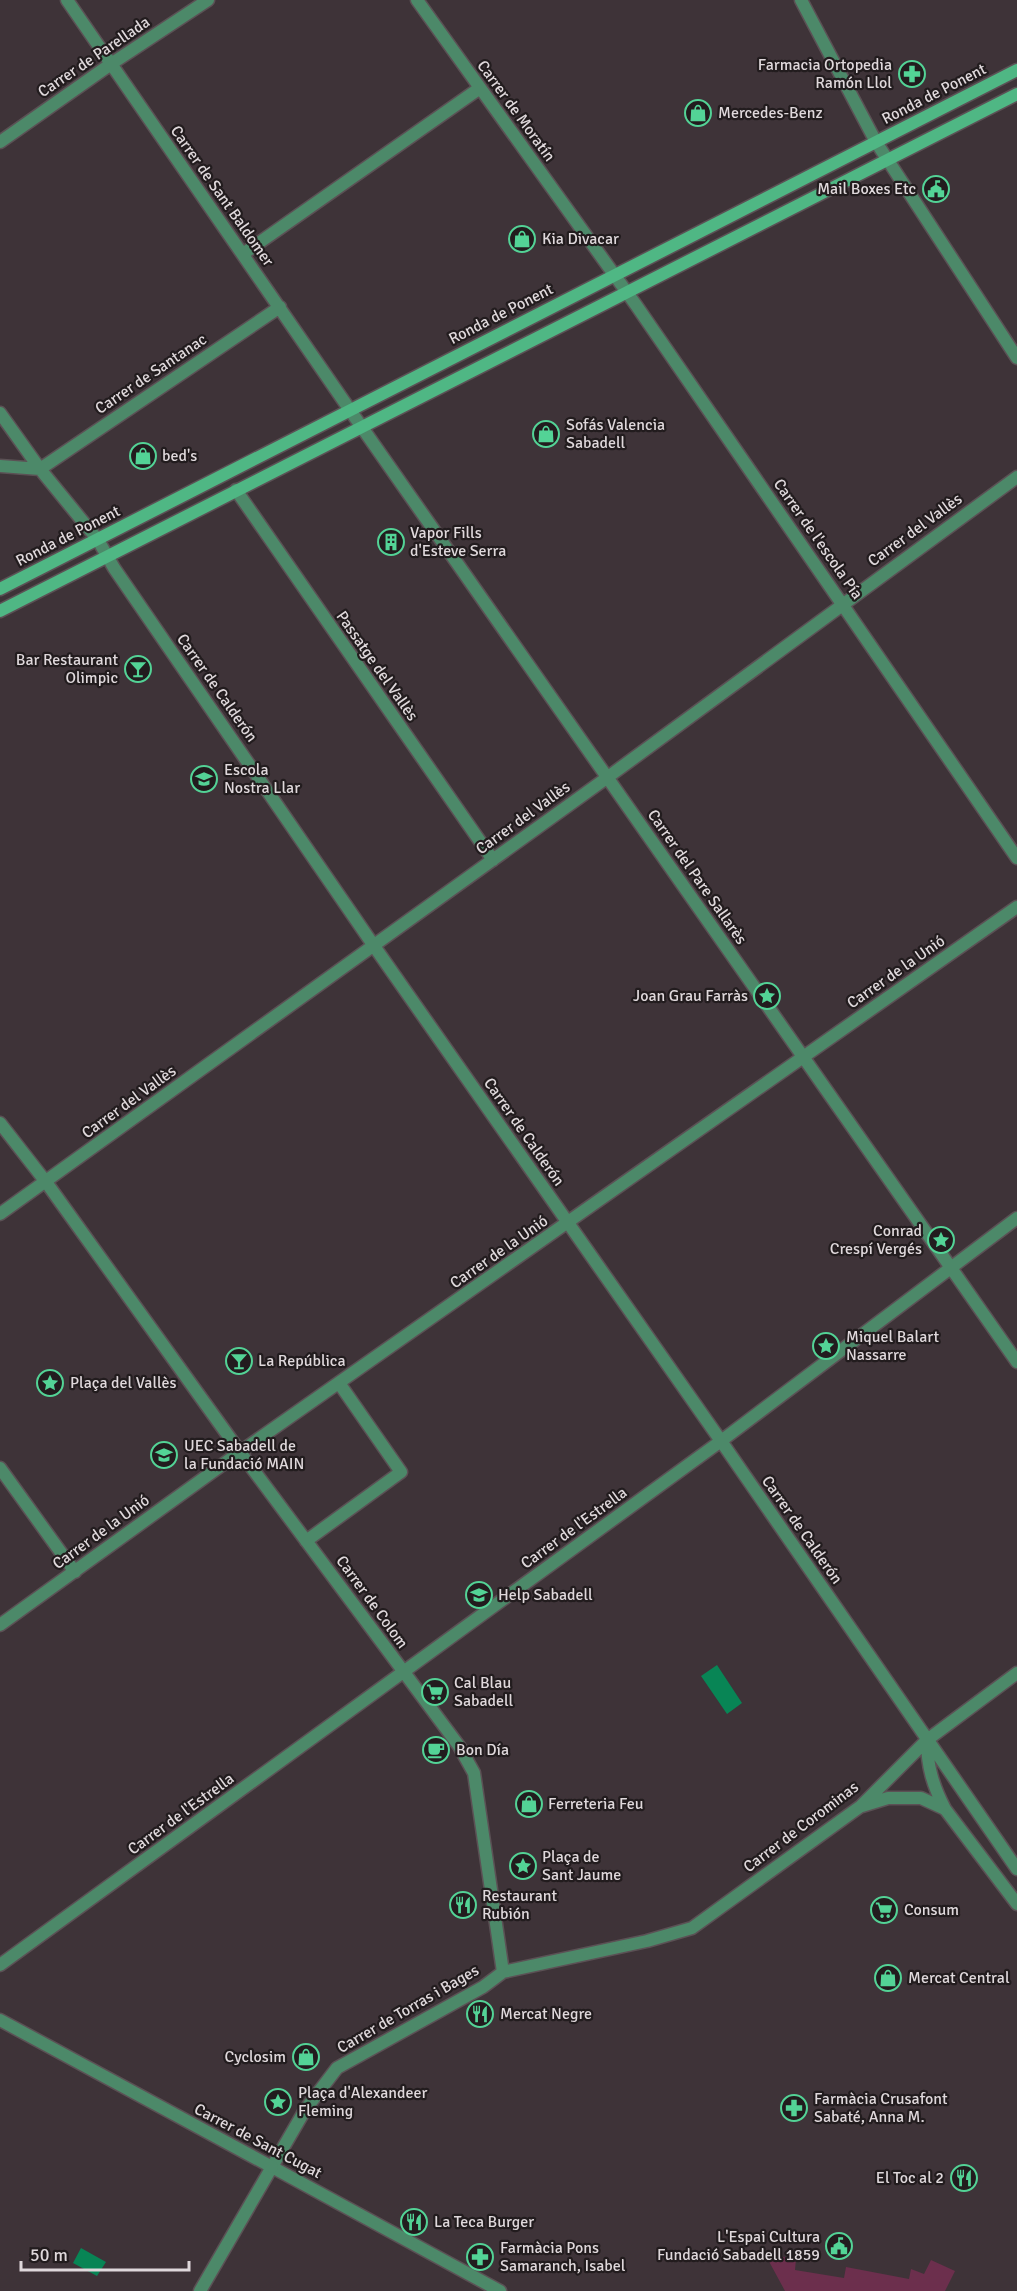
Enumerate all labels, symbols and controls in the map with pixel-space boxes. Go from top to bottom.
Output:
street label: Carrer de Parellada [34,12,154,102]
place label: Farmacia Ortopedia Ramón Llol [758,55,892,93]
street label: Carrer de Moratín [473,56,559,166]
street label: Ronda de Ponent [878,59,990,129]
pharmacy icon: Farmacia Ortopedia Ramón Llol [897,59,927,89]
shop icon: Mercedes-Benz [683,98,713,128]
place label: Mercedes-Benz [718,103,823,123]
street label: Carrer de Sant Baldomer [166,122,278,270]
public building icon: Mail Boxes Etc [921,174,951,204]
place label: Mail Boxes Etc [817,179,916,199]
shop icon: Kia Divacar [507,224,537,254]
place label: Kia Divacar [542,229,619,249]
street label: Ronda de Ponent [445,279,557,349]
street label: Carrer de Santanac [91,329,211,419]
place label: Sofás Valencia Sabadell [566,415,665,453]
shop icon: Sofás Valencia Sabadell [531,419,561,449]
shop icon: bed's [128,441,158,471]
place label: bed's [162,446,197,466]
street label: Carrer de l'escola Pía [769,475,867,603]
street label: Carrer del Vallès [864,489,966,571]
street label: Ronda de Ponent [12,501,124,571]
place label: Vapor Fills d'Esteve Serra [410,523,506,561]
building icon: Vapor Fills d'Esteve Serra [376,527,406,557]
street label: Passatge del Vallès [332,607,422,725]
street label: Carrer de Calderón [172,630,262,746]
place label: Bar Restaurant Olimpic [16,650,118,688]
bar icon: Bar Restaurant Olimpic [123,654,153,684]
place label: Escola Nostra Llar [224,760,300,798]
school or university icon: Escola Nostra Llar [189,764,219,794]
street label: Carrer del Vallès [472,777,574,859]
street label: Carrer del Pare Sallarès [643,806,751,948]
street label: Carrer de la Unió [843,931,949,1013]
place icon: Joan Grau Farràs [752,981,782,1011]
place label: Joan Grau Farràs [633,986,748,1006]
street label: Carrer del Vallès [78,1061,180,1143]
street label: Carrer de Calderón [479,1074,569,1190]
street label: Carrer de la Unió [446,1211,552,1293]
place label: Conrad Crespí Vergés [830,1221,922,1259]
place icon: Conrad Crespí Vergés [926,1225,956,1255]
place label: Miquel Balart Nassarre [846,1327,940,1365]
place icon: Miquel Balart Nassarre [811,1331,841,1361]
bar icon: La República [224,1346,254,1376]
place label: La República [258,1351,346,1371]
place icon: Plaça del Vallès [35,1368,65,1398]
place label: Plaça del Vallès [70,1373,176,1393]
place label: UEC Sabadell de la Fundació MAIN [184,1436,304,1474]
school or university icon: UEC Sabadell de la Fundació MAIN [149,1440,179,1470]
street label: Carrer de Calderón [757,1472,847,1588]
street label: Carrer de l'Estrella [517,1483,631,1573]
street label: Carrer de la Unió [49,1490,153,1574]
street label: Carrer de Colom [332,1552,412,1652]
school or university icon: Help Sabadell [464,1580,494,1610]
place label: Help Sabadell [498,1585,593,1605]
place label: Cal Blau Sabadell [454,1673,514,1711]
supermarket icon: Cal Blau Sabadell [420,1677,450,1707]
cafe icon: Bon Día [421,1735,451,1765]
place label: Bon Día [456,1740,509,1760]
street label: Carrer de l'Estrella [124,1769,238,1859]
street label: Carrer de Corominas [739,1777,863,1877]
shop icon: Ferreteria Feu [514,1789,544,1819]
place label: Ferreteria Feu [548,1794,644,1814]
place label: Plaça de Sant Jaume [542,1847,621,1885]
place icon: Plaça de Sant Jaume [508,1851,538,1881]
place label: Restaurant Rubión [482,1886,557,1924]
restaurant icon: Restaurant Rubión [448,1890,478,1920]
supermarket icon: Consum [869,1895,899,1925]
place label: Consum [904,1900,959,1920]
street label: Carrer de Torras i Bages [333,1960,483,2058]
shop icon: Mercat Central [873,1963,903,1993]
place label: Mercat Central [908,1968,1010,1988]
restaurant icon: Mercat Negre [465,1999,495,2029]
place label: Mercat Negre [500,2004,592,2024]
shop icon: Cyclosim [291,2042,321,2072]
place label: Cyclosim [225,2047,286,2067]
place label: Plaça d'Alexandeer Fleming [298,2083,428,2121]
place icon: Plaça d'Alexandeer Fleming [263,2087,293,2117]
place label: Farmàcia Crusafont Sabaté, Anna M. [814,2089,948,2127]
pharmacy icon: Farmàcia Crusafont Sabaté, Anna M. [779,2093,809,2123]
street label: Carrer de Sant Cugat [191,2099,326,2183]
restaurant icon: El Toc al 2 [949,2163,979,2193]
place label: El Toc al 2 [876,2168,944,2188]
restaurant icon: La Teca Burger [399,2207,429,2237]
place label: La Teca Burger [434,2212,534,2232]
place label: L'Espai Cultura Fundació Sabadell 1859 [657,2227,820,2265]
public building icon: L'Espai Cultura Fundació Sabadell 1859 [824,2231,854,2261]
scale bar [21,2234,189,2272]
place label: Farmàcia Pons Samaranch, Isabel [500,2238,626,2276]
pharmacy icon: Farmàcia Pons Samaranch, Isabel [465,2242,495,2272]
text: 50 m [30,2244,68,2266]

